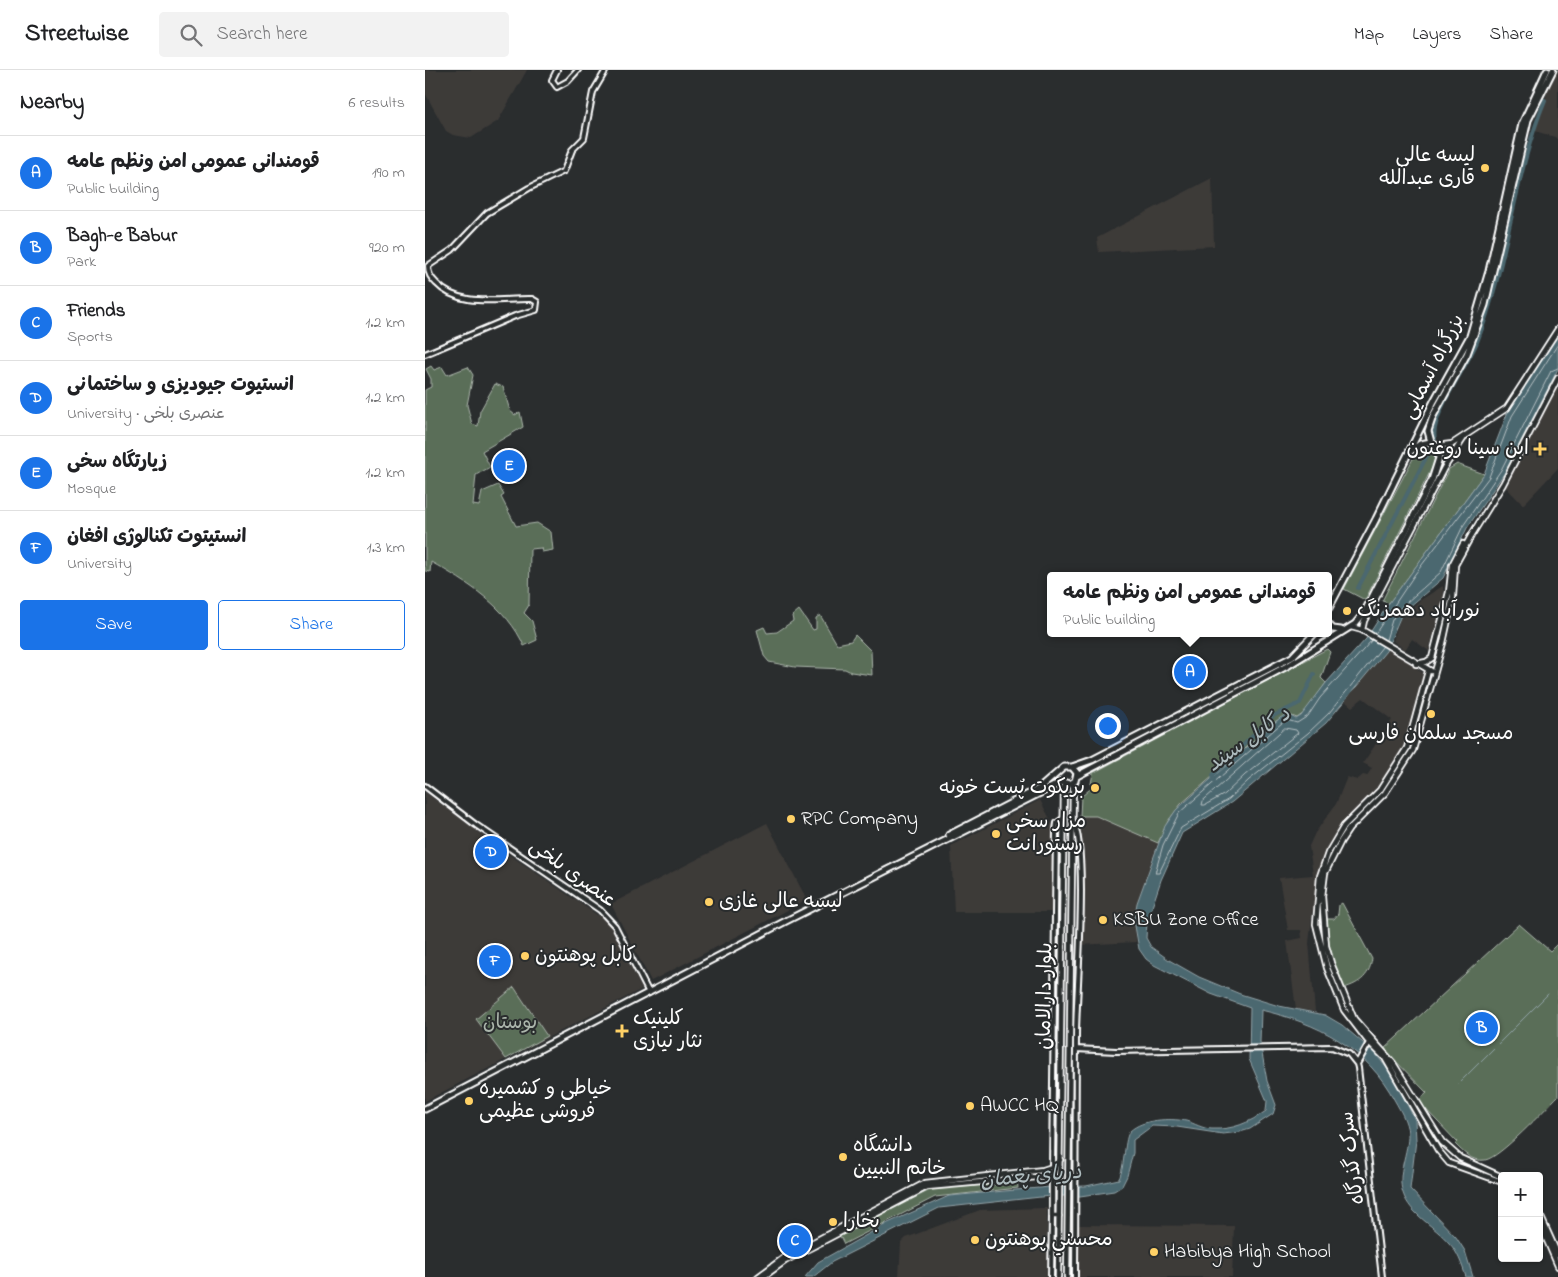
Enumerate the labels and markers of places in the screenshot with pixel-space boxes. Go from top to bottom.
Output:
place label: لیسه عالی قاری عبدالله [1379,142,1475,194]
marker: لیسه عالی قاری عبدالله [1479,162,1491,174]
place label: ابن سینا روغتون [1407,435,1529,464]
marker: ابن سینا روغتون [1533,442,1547,456]
pin: E [493,447,525,485]
place label: نورآباد دهمزنگ [1357,597,1480,626]
marker: نورآباد دهمزنگ [1341,605,1353,617]
pin: A [1174,653,1206,691]
marker: مسجد سلمان فارسی [1425,708,1437,720]
place label: مسجد سلمان فارسی [1349,720,1513,749]
place label: بریکوت پُست خونه [939,774,1085,803]
marker: بریکوت پُست خونه [1089,782,1101,794]
place label: RPC Company [801,805,918,834]
place label: مزار سخی رستورانت [1006,808,1086,860]
marker: RPC Company [785,813,797,825]
marker: مزار سخی رستورانت [990,828,1002,840]
pin: D [475,833,507,871]
place label: لیسه عالی غازی [719,888,843,917]
marker: لیسه عالی غازی [703,896,715,908]
place label: KSBU Zone Office [1113,906,1259,935]
marker: KSBU Zone Office [1097,914,1109,926]
pin: F [479,942,511,980]
place label: کابل پوهنتون [535,942,636,971]
marker: کابل پوهنتون [519,950,531,962]
place label: کلینیک نثار نیازی [633,1005,703,1057]
pin: B [1466,1009,1498,1047]
marker: کلینیک نثار نیازی [615,1024,629,1038]
place label: خیاطی و کشمیره فروشی عظیمی [479,1075,612,1127]
place label: AWCC HQ [980,1092,1060,1121]
marker: خیاطی و کشمیره فروشی عظیمی [463,1095,475,1107]
marker: AWCC HQ [964,1100,976,1112]
place label: دانشگاه خاتم النبیین [853,1132,946,1184]
marker: دانشگاه خاتم النبیین [837,1151,849,1163]
place label: بخارا [843,1208,880,1237]
marker: بخارا [827,1216,839,1228]
pin: C [779,1222,811,1260]
place label: محسني پوهنتون [985,1226,1113,1256]
marker: محسني پوهنتون [969,1234,981,1246]
place label: Habibya High School [1164,1238,1331,1268]
marker: Habibya High School [1148,1246,1160,1258]

